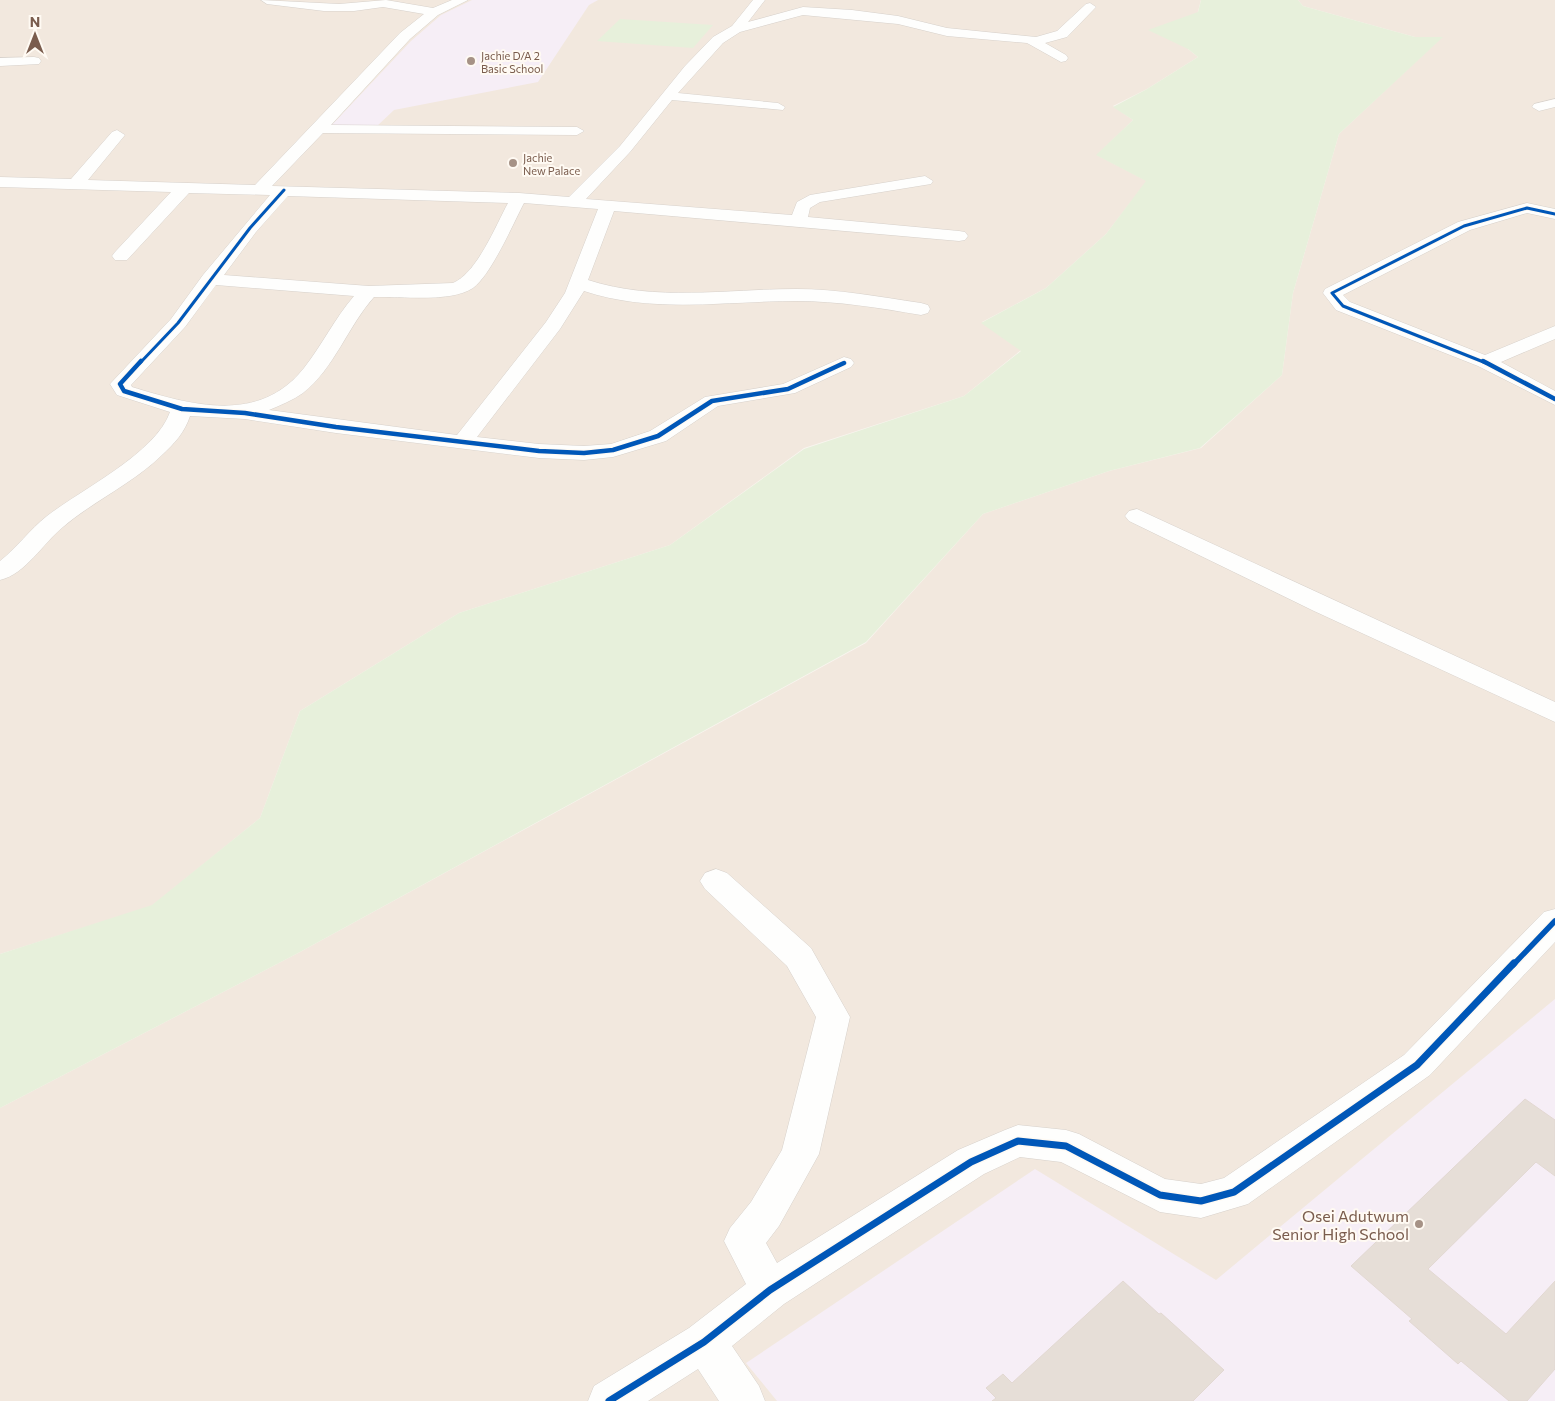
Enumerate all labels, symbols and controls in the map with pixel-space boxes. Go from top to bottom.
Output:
north arrow [10,10,60,60]
text: N [30,13,40,30]
place label: Jachie D/A 2 Basic School [481,49,543,75]
marker: Jachie D/A 2 Basic School [465,55,477,67]
place label: Jachie New Palace [523,151,581,177]
marker: Jachie New Palace [507,157,519,169]
place label: Osei Adutwum Senior High School [1272,1206,1409,1243]
marker: Osei Adutwum Senior High School [1413,1218,1425,1230]

